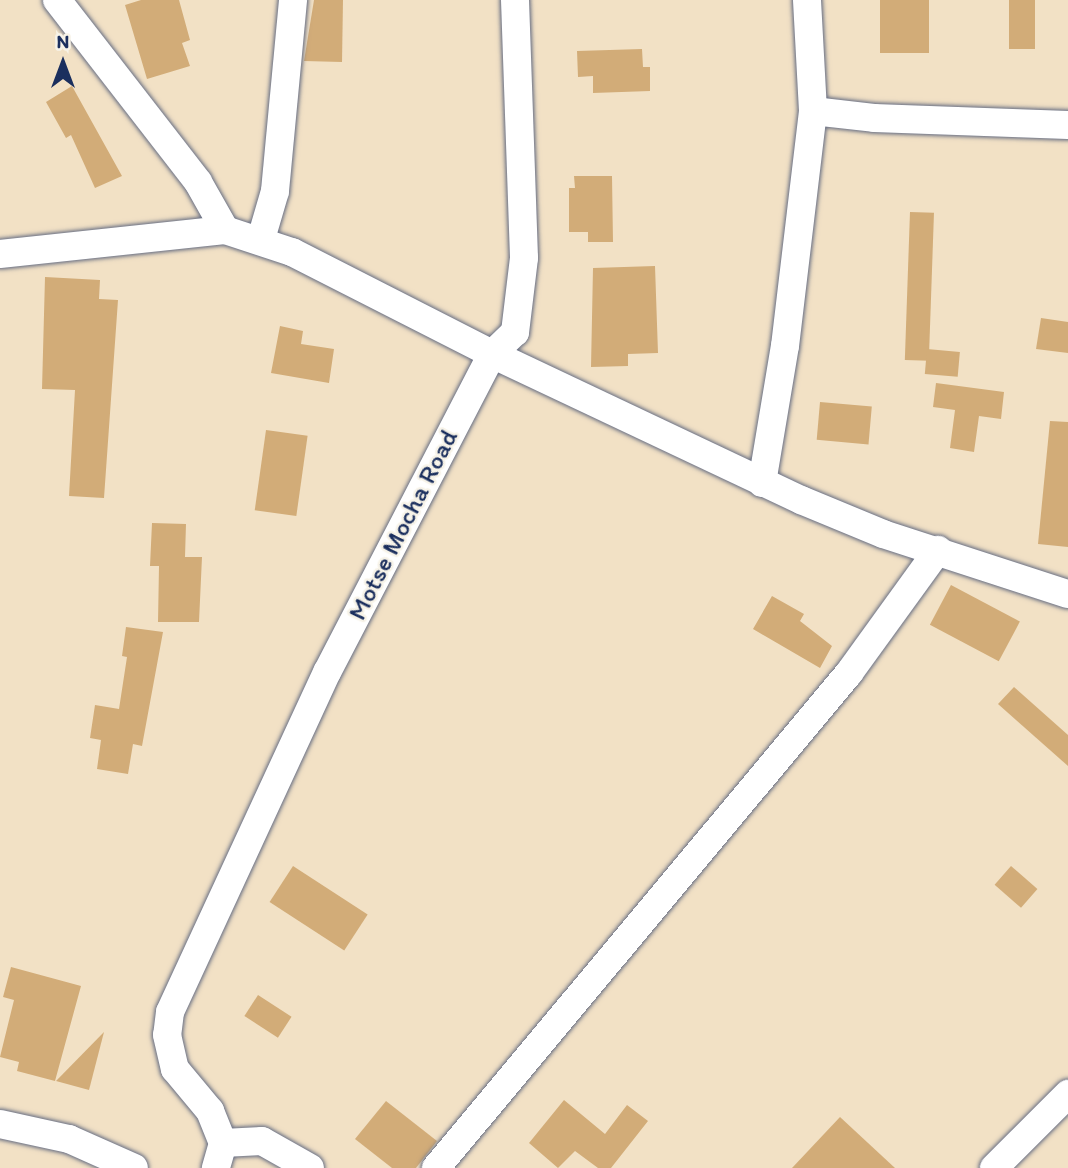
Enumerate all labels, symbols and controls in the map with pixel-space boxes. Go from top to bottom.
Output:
north arrow [28,28,98,98]
text: N [57,30,69,53]
street label: Motse Mocha Road [342,426,464,624]

